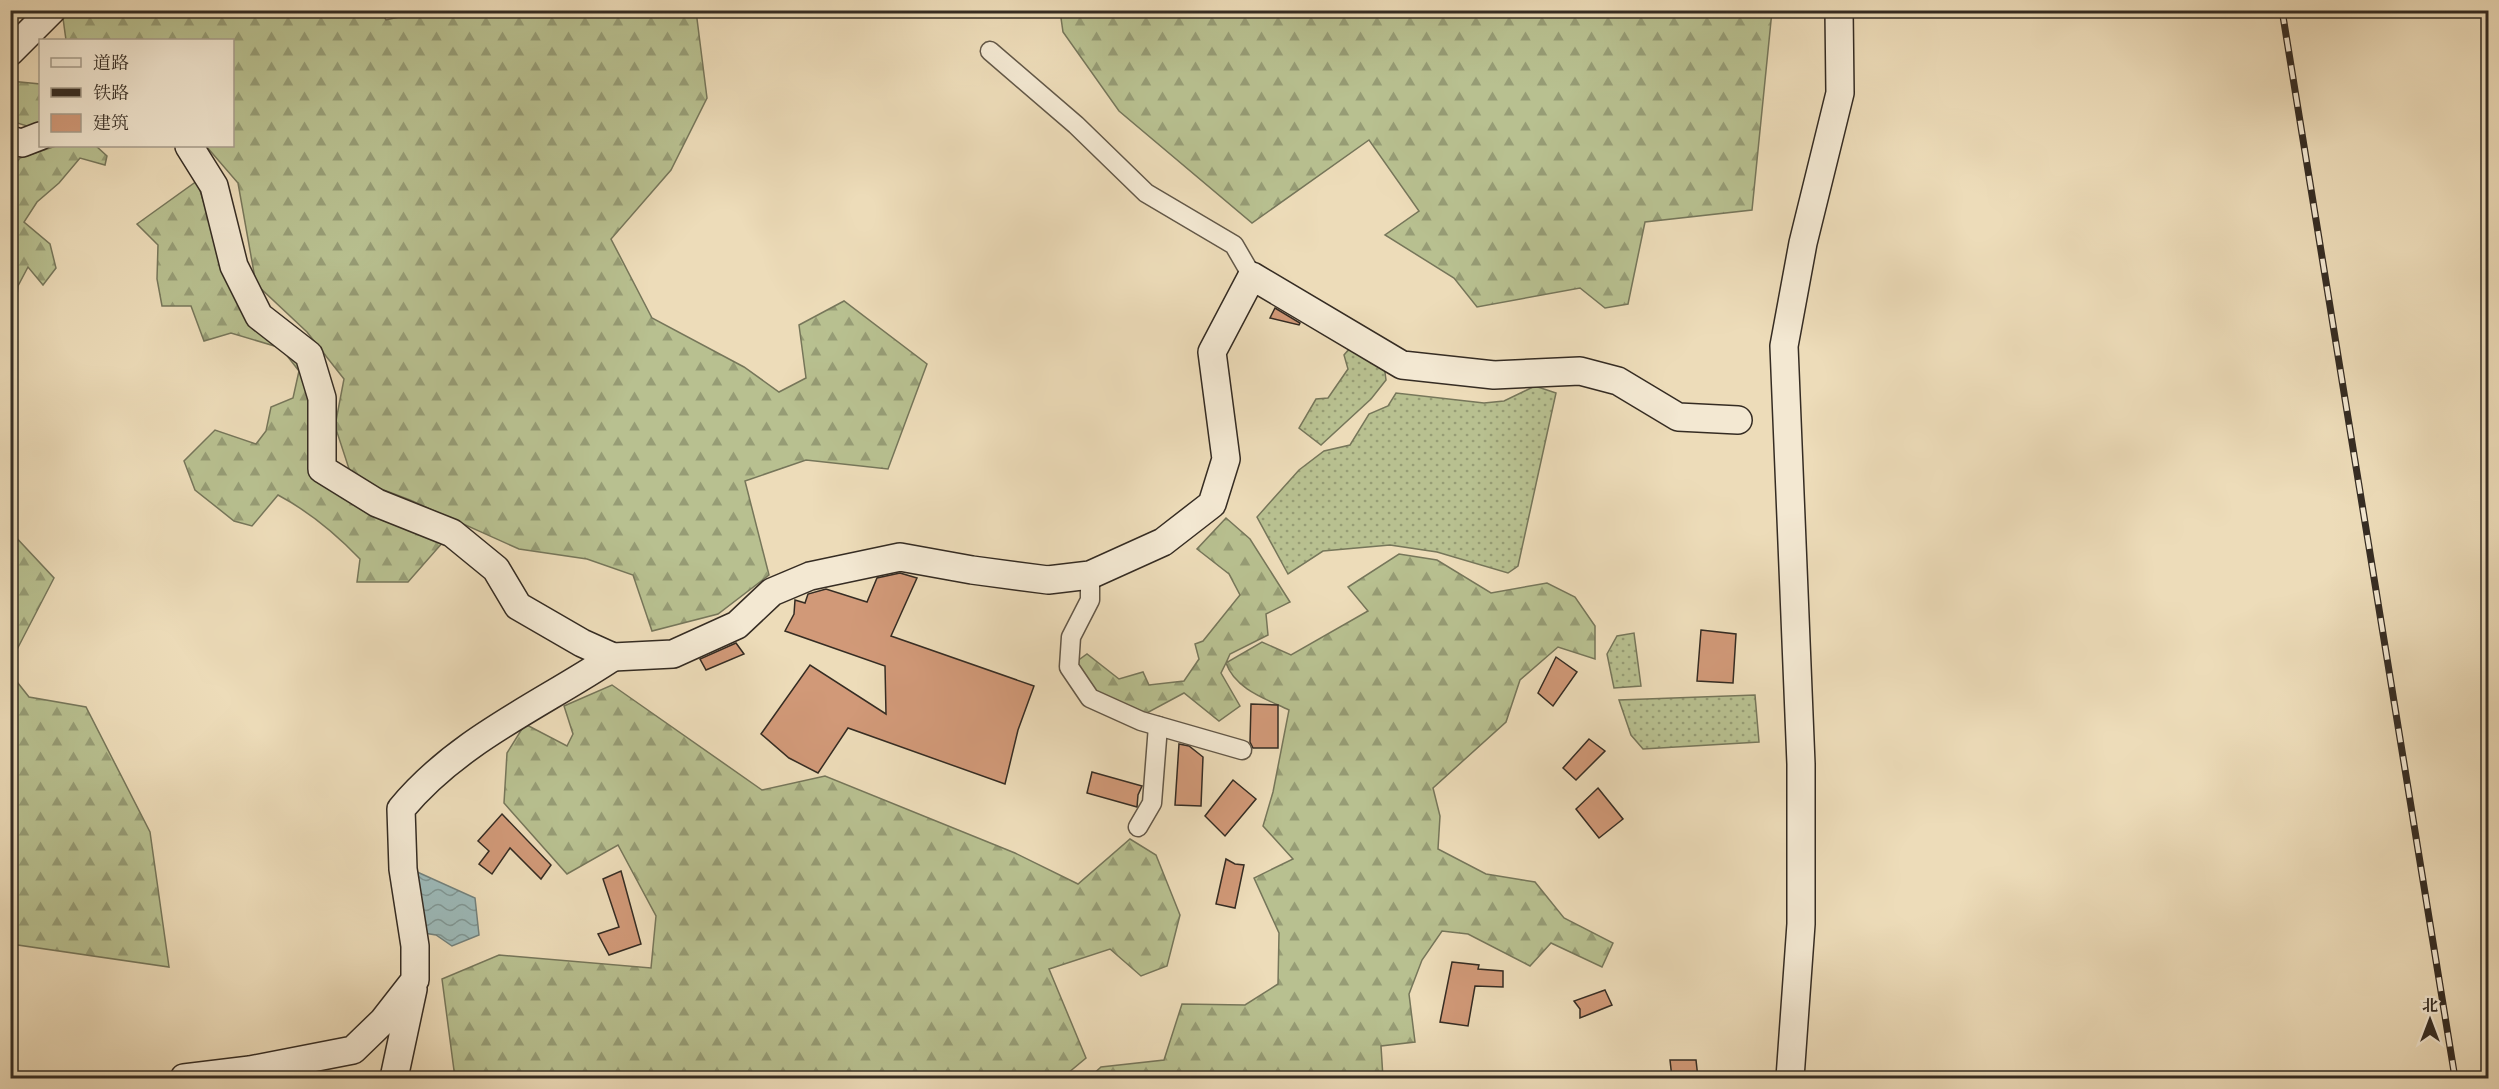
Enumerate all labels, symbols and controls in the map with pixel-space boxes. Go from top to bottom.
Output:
legend [39,39,234,147]
text: 道路 [93,51,129,76]
text: 铁路 [93,81,129,106]
text: 建筑 [93,111,129,136]
north arrow [2400,990,2460,1050]
text: 北 [2422,995,2438,1017]

